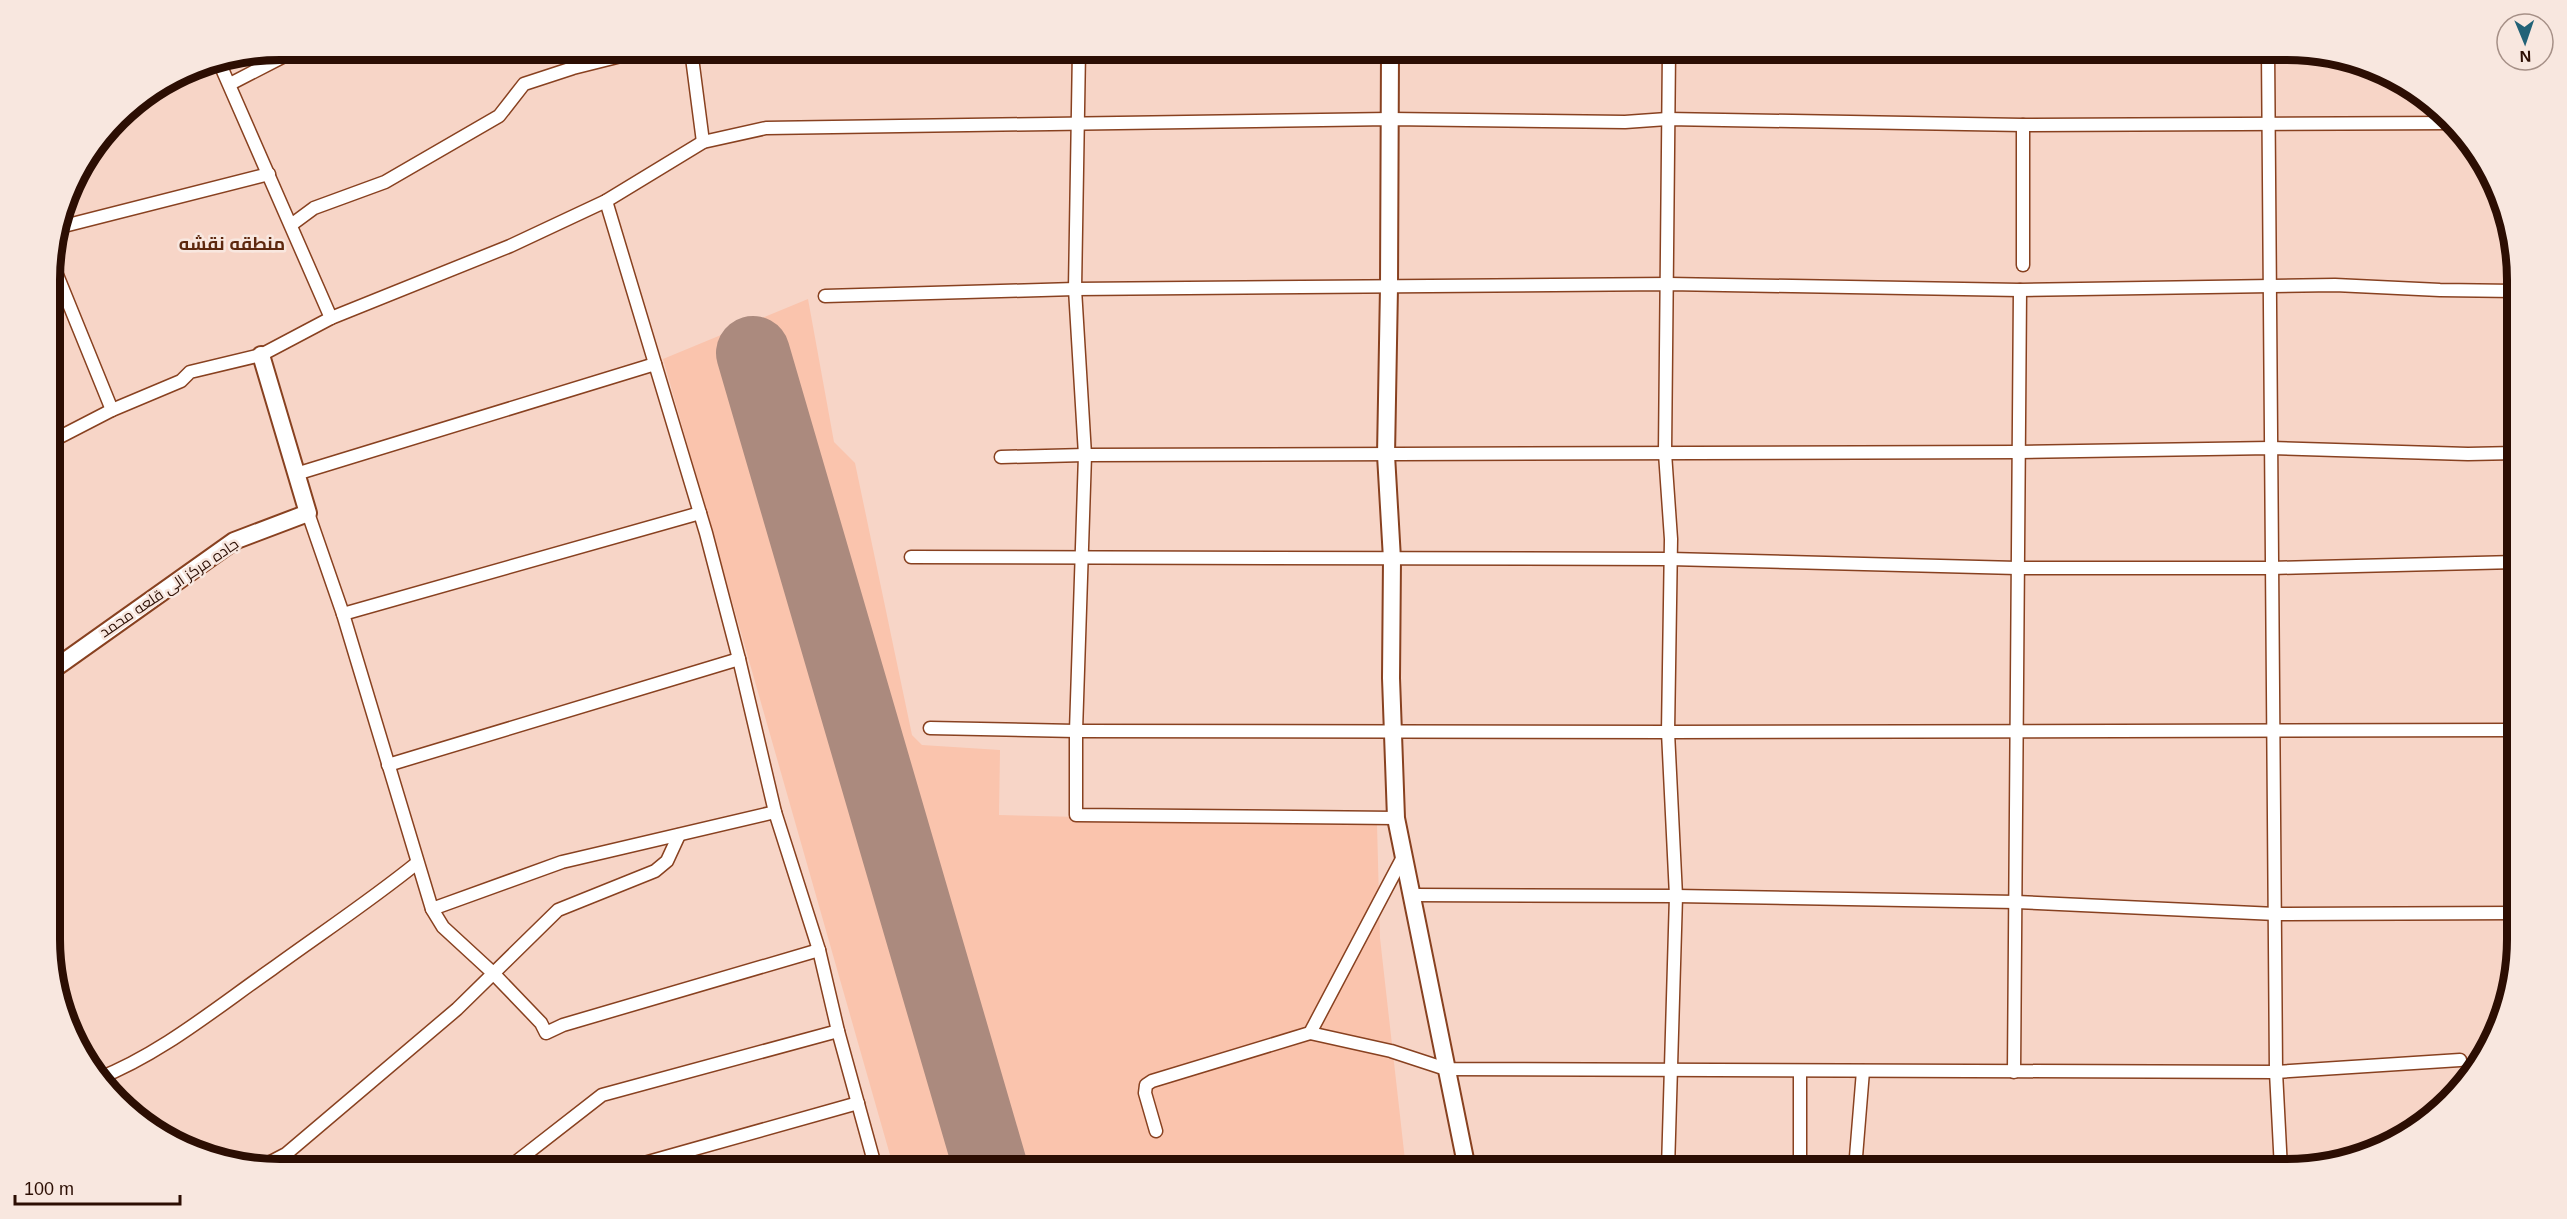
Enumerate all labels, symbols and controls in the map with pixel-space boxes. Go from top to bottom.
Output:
north arrow [2495,12,2555,72]
text: N [2519,48,2532,65]
district label: منطقه نقشه [179,234,285,254]
street label: جاده مرکز الی قلعه محمد [96,535,242,642]
scale bar [15,1168,180,1206]
text: 100 m [24,1179,74,1199]

